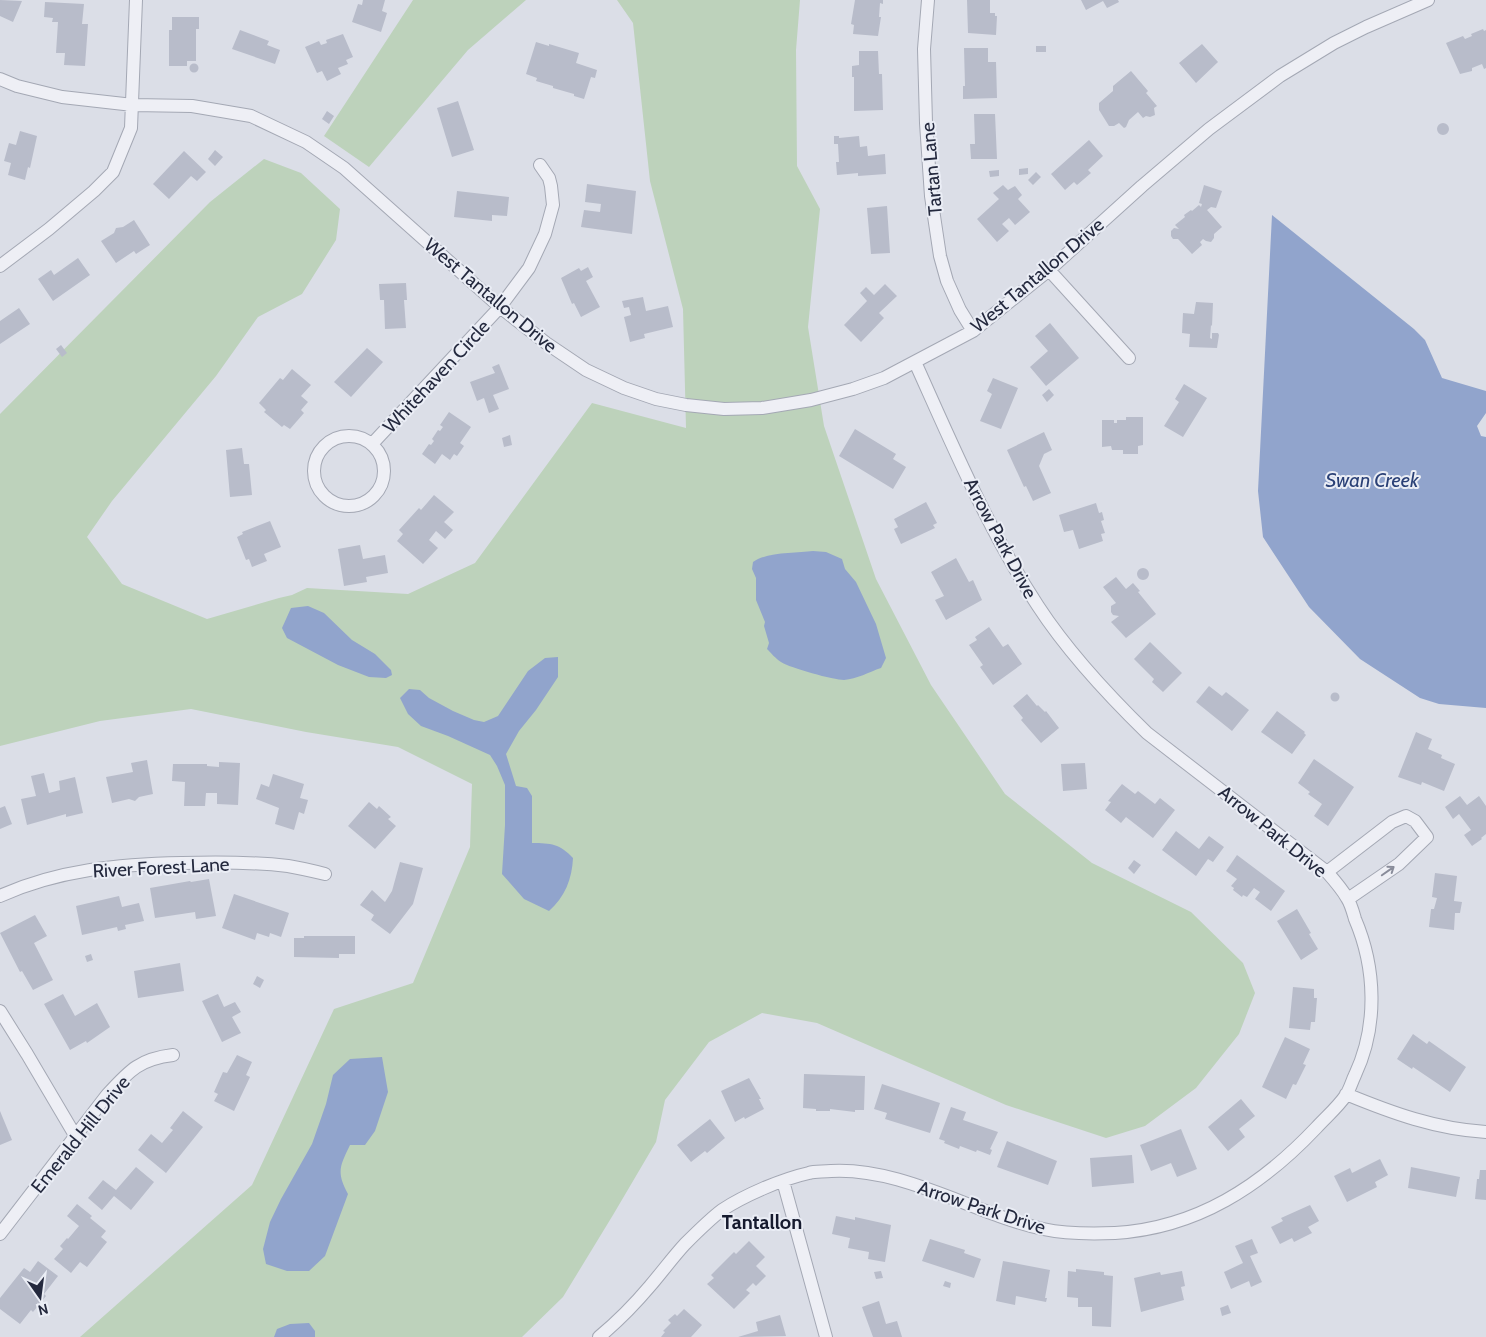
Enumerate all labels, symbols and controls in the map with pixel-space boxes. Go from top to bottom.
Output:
street label: Tartan Lane [916,121,947,217]
street label: West Tantallon Drive [966,213,1109,338]
street label: West Tantallon Drive [420,233,562,358]
street label: Whitehaven Circle [378,315,495,438]
water label: Swan Creek [1326,468,1420,492]
street label: Arrow Park Drive [959,474,1042,603]
street label: Arrow Park Drive [1214,781,1332,882]
street label: River Forest Lane [92,852,230,883]
one-way arrow [1381,866,1395,876]
street label: Emerald Hill Drive [26,1071,135,1198]
street label: Arrow Park Drive [915,1176,1049,1239]
district label: Tantallon [722,1210,802,1234]
north arrow [15,1272,65,1322]
text: N [36,1300,50,1320]

